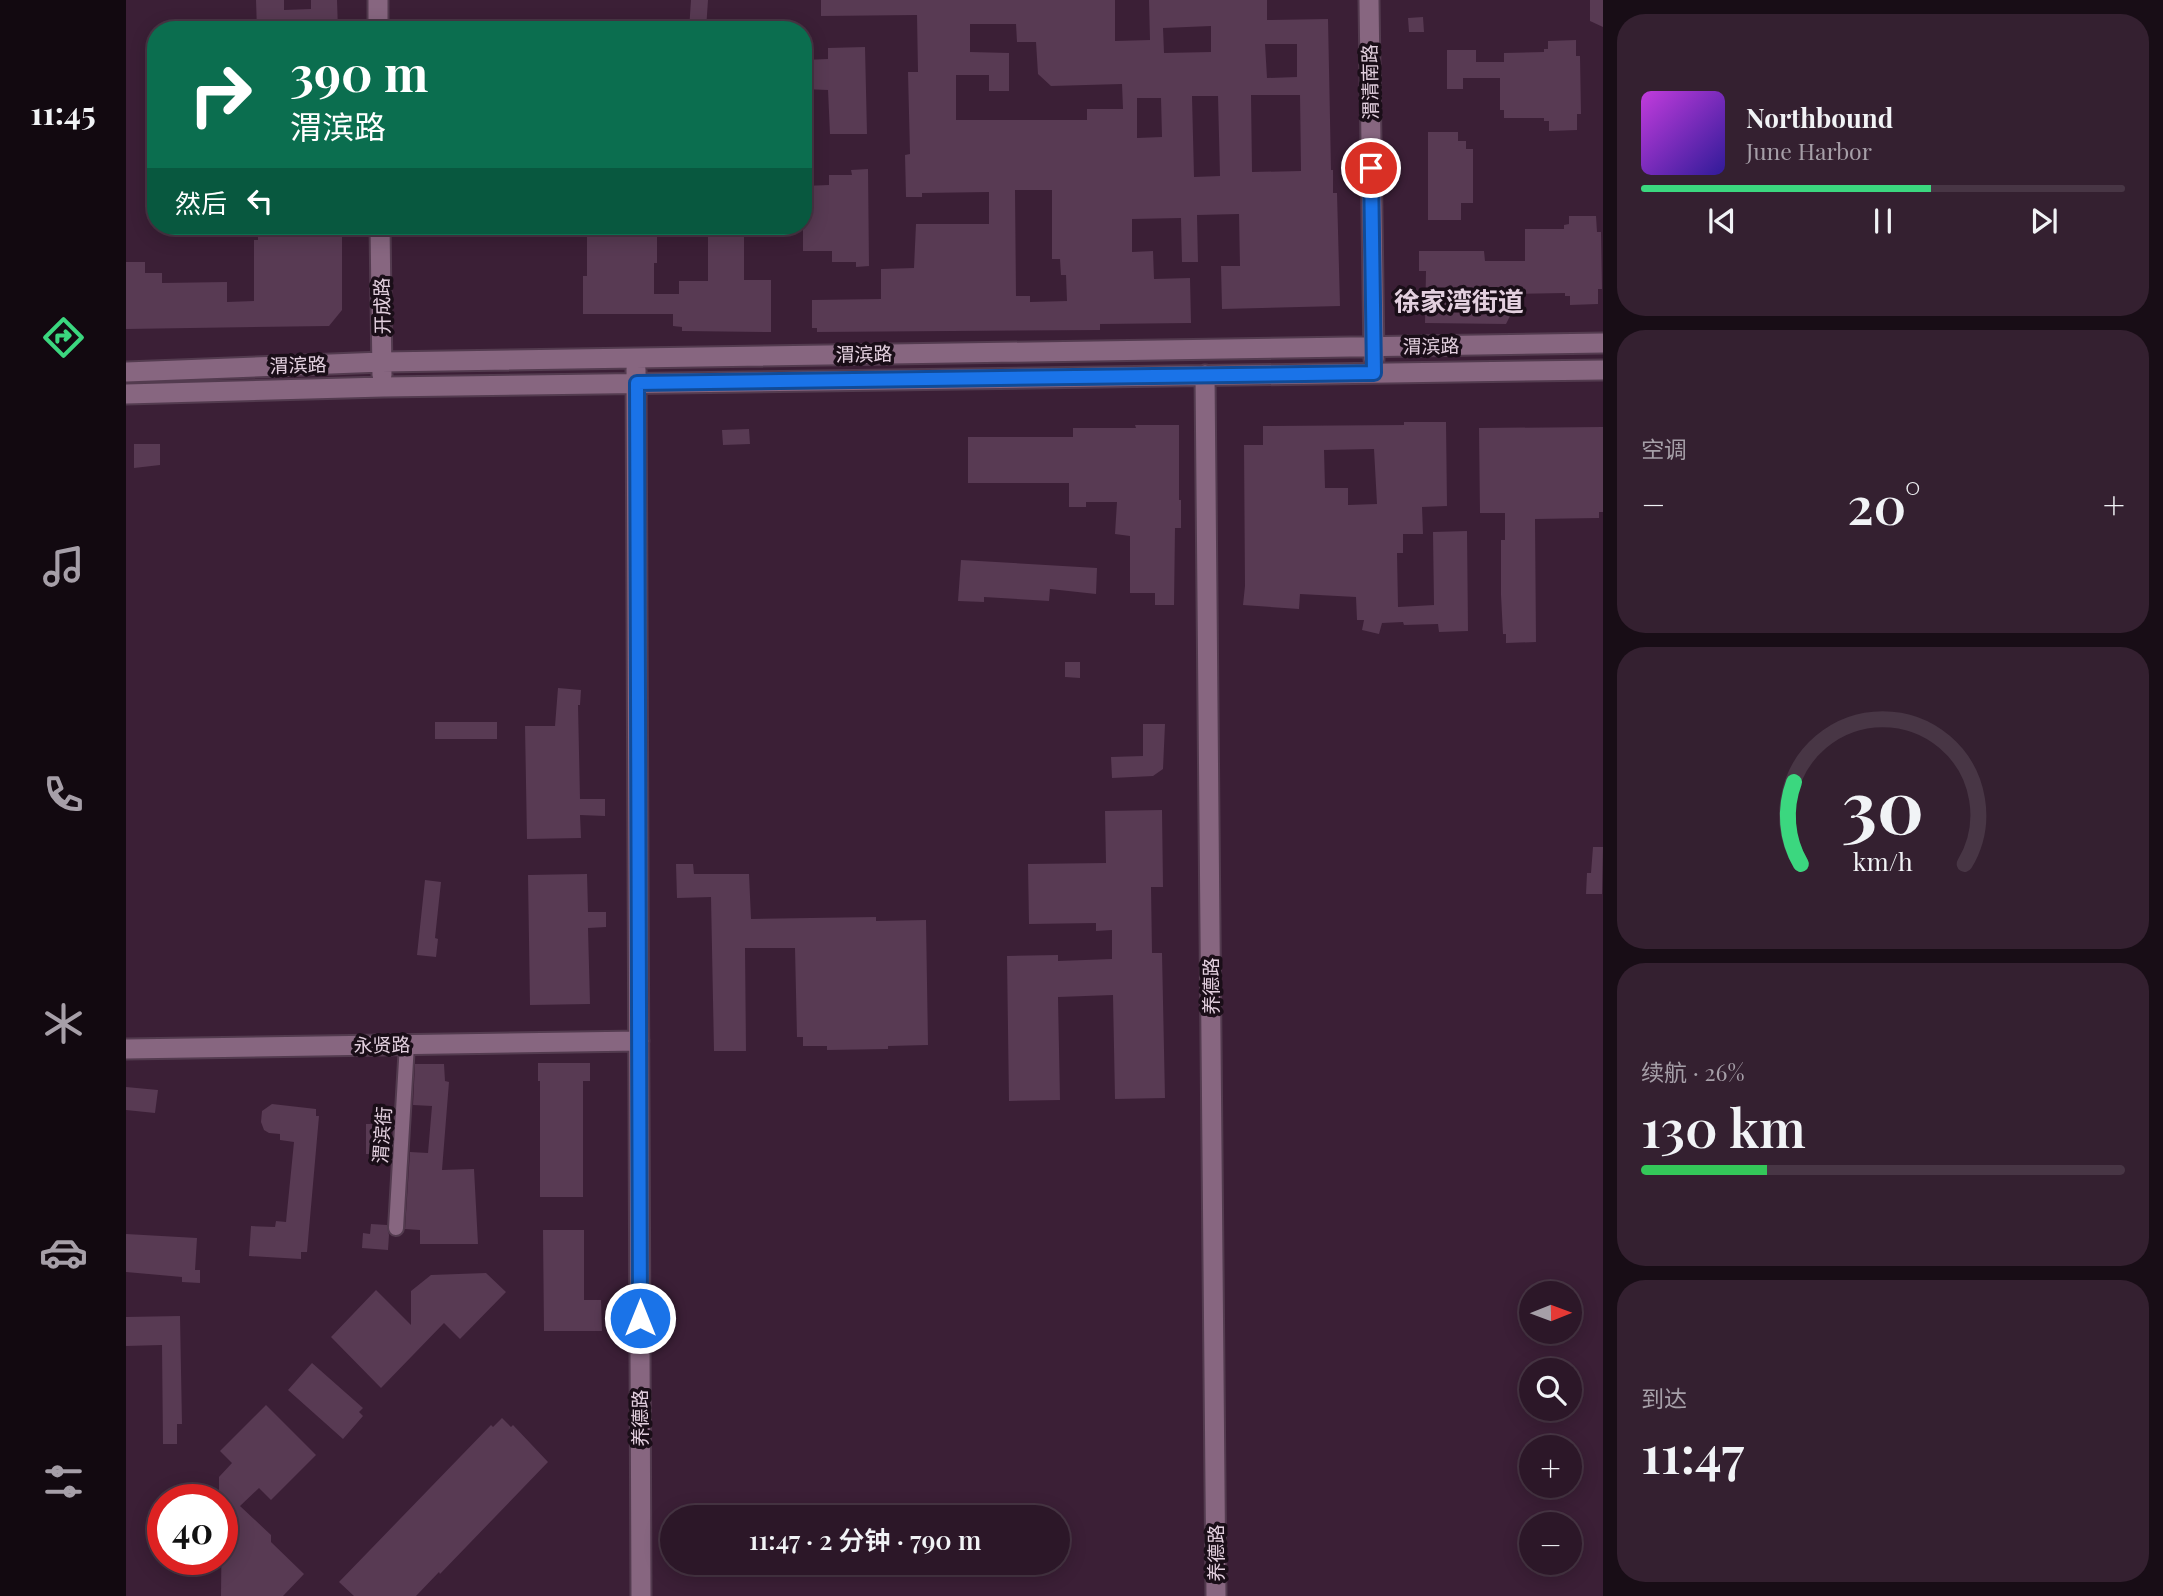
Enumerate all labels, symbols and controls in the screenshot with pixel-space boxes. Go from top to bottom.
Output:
text: 390 m [290,39,428,104]
street label: 渭清南路 [1355,44,1383,120]
icon: right [175,49,266,140]
text: 11:45 [30,90,96,133]
text: Northbound [1746,100,1893,135]
text: 渭滨路 [290,104,386,147]
text: June Harbor [1746,135,1872,166]
pin [1341,138,1401,198]
icon: arrive [1352,149,1390,187]
icon: left [241,182,279,220]
text: 然后 [175,185,227,220]
icon: previous [1703,202,1741,240]
icon: pause [1864,202,1902,240]
icon: next [2025,202,2063,240]
street label: 开成路 [368,277,394,335]
district label: 徐家湾街道 [1394,283,1524,318]
icon: directions [39,313,88,362]
street label: 渭滨路 [1402,332,1460,358]
street label: 渭滨路 [835,340,893,366]
street label: 渭滨路 [269,350,327,378]
text: 空调 [1641,433,1687,464]
text: 20° [1847,469,1921,538]
text: − [1641,478,1666,529]
text: + [2103,478,2125,529]
icon: music [39,542,88,591]
text: 30 [1842,755,1924,852]
icon: phone [39,770,88,819]
text: km/h [1853,844,1913,877]
street label: 养德路 [1197,957,1223,1015]
icon: climate [39,999,88,1048]
street label: 永贤路 [353,1031,411,1057]
text: 续航 · 26% [1641,1056,1745,1087]
text: 130 km [1641,1092,1806,1161]
street label: 渭滨街 [366,1106,396,1164]
icon: car [39,1228,88,1277]
position arrow [603,1281,677,1355]
north arrow [1519,1281,1582,1344]
map controls [1519,1281,1582,1575]
button: search [1519,1358,1582,1421]
text: 到达 [1641,1382,1687,1413]
street label: 养德路 [626,1389,652,1447]
text: 11:47 [1641,1418,1744,1487]
button: + [1519,1435,1582,1498]
icon: filters [39,1457,88,1506]
speed limit sign: 40 [147,1484,238,1575]
button: − [1519,1512,1582,1575]
text: 11:47 · 2 分钟 · 790 m [749,1522,981,1557]
street label: 养德路 [1202,1524,1228,1582]

